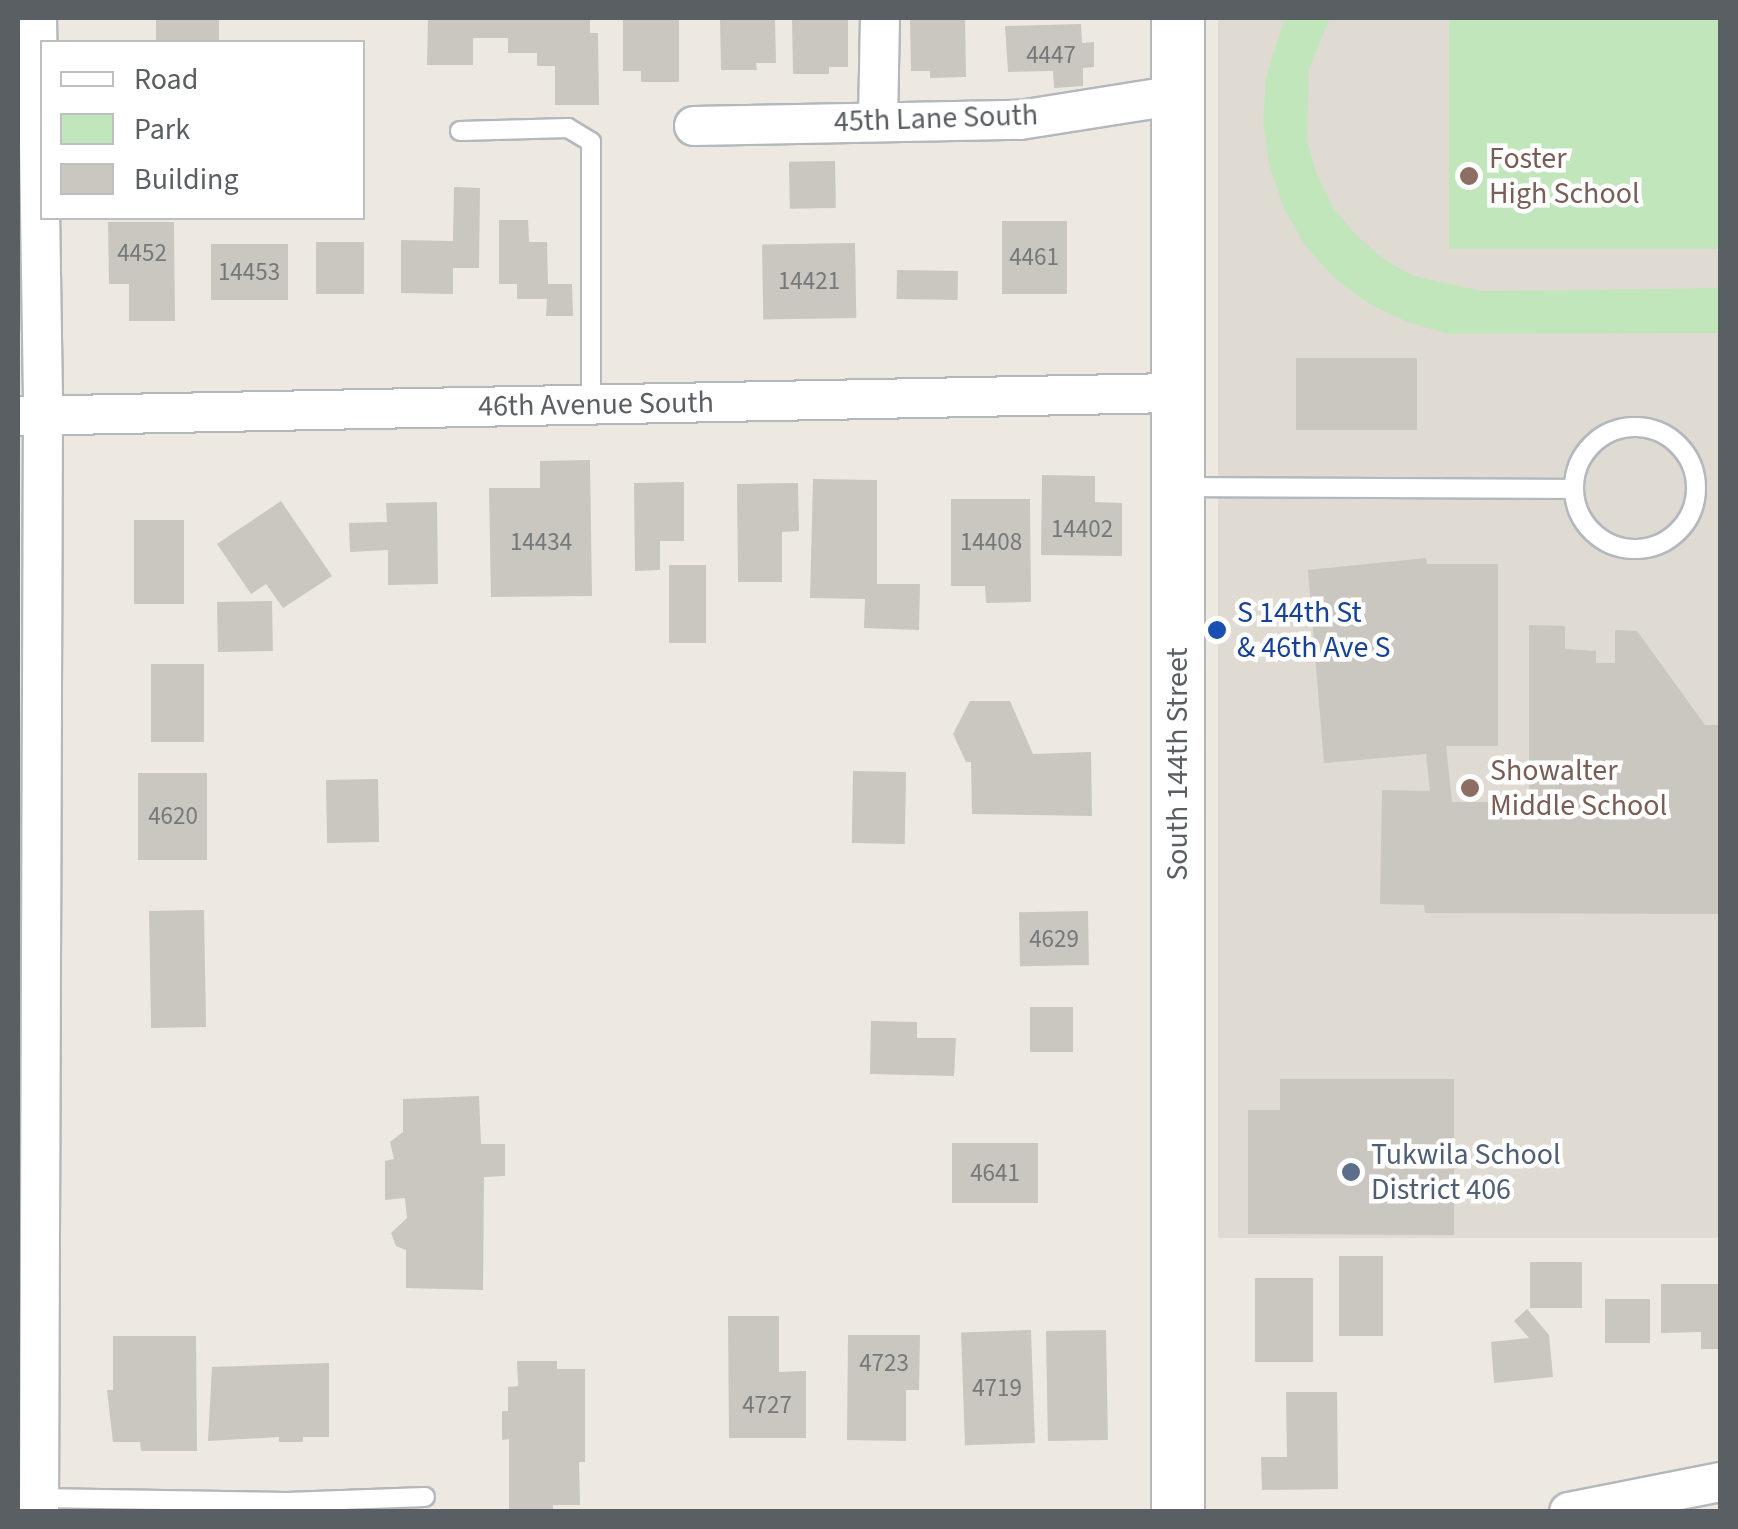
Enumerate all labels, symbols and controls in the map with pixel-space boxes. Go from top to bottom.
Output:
legend [40,40,365,220]
house number: 4447 [1026,40,1076,70]
text: Road [134,58,198,101]
street label: 45th Lane South [833,97,1039,141]
text: Park [134,108,190,151]
place label: Foster High School [1489,141,1640,212]
text: Building [134,158,239,201]
marker: Foster High School [1458,165,1480,187]
house number: 4452 [117,238,167,268]
house number: 4461 [1009,242,1059,272]
house number: 14453 [218,257,280,287]
house number: 14421 [778,266,840,296]
street label: 46th Avenue South [478,385,714,425]
house number: 14402 [1051,514,1113,544]
house number: 14434 [510,527,572,557]
house number: 14408 [960,527,1022,557]
place label: S 144th St & 46th Ave S [1237,595,1390,666]
marker: S 144th St & 46th Ave S [1206,619,1228,641]
street label: South 144th Street [1160,647,1196,881]
place label: Showalter Middle School [1490,753,1667,824]
marker: Showalter Middle School [1459,777,1481,799]
house number: 4620 [148,801,198,831]
house number: 4629 [1029,924,1079,954]
place label: Tukwila School District 406 [1371,1137,1561,1208]
house number: 4641 [970,1158,1020,1188]
marker: Tukwila School District 406 [1340,1161,1362,1183]
house number: 4723 [859,1348,909,1378]
house number: 4719 [972,1373,1022,1403]
house number: 4727 [742,1390,792,1420]

